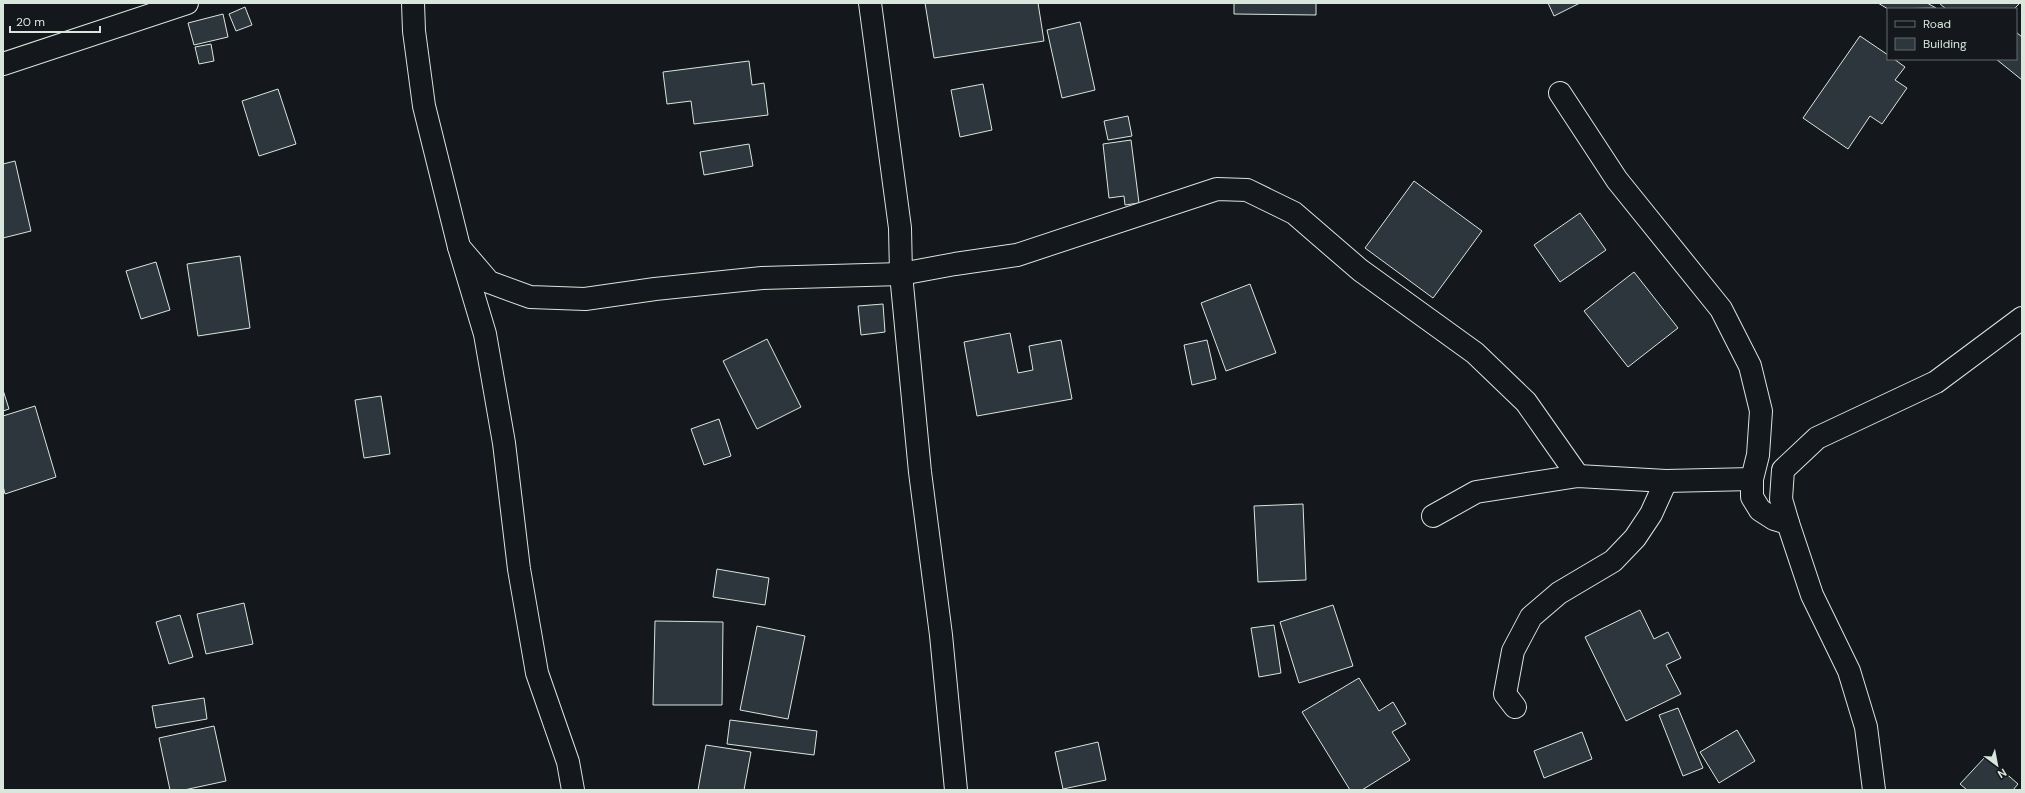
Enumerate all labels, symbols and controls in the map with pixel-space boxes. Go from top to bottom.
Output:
scale bar [10,8,100,34]
legend [1887,8,2017,60]
text: 20 m [16,14,45,30]
text: Road [1923,16,1951,32]
text: Building [1923,36,1967,52]
north arrow [1977,745,2017,785]
text: N [1995,765,2009,782]

